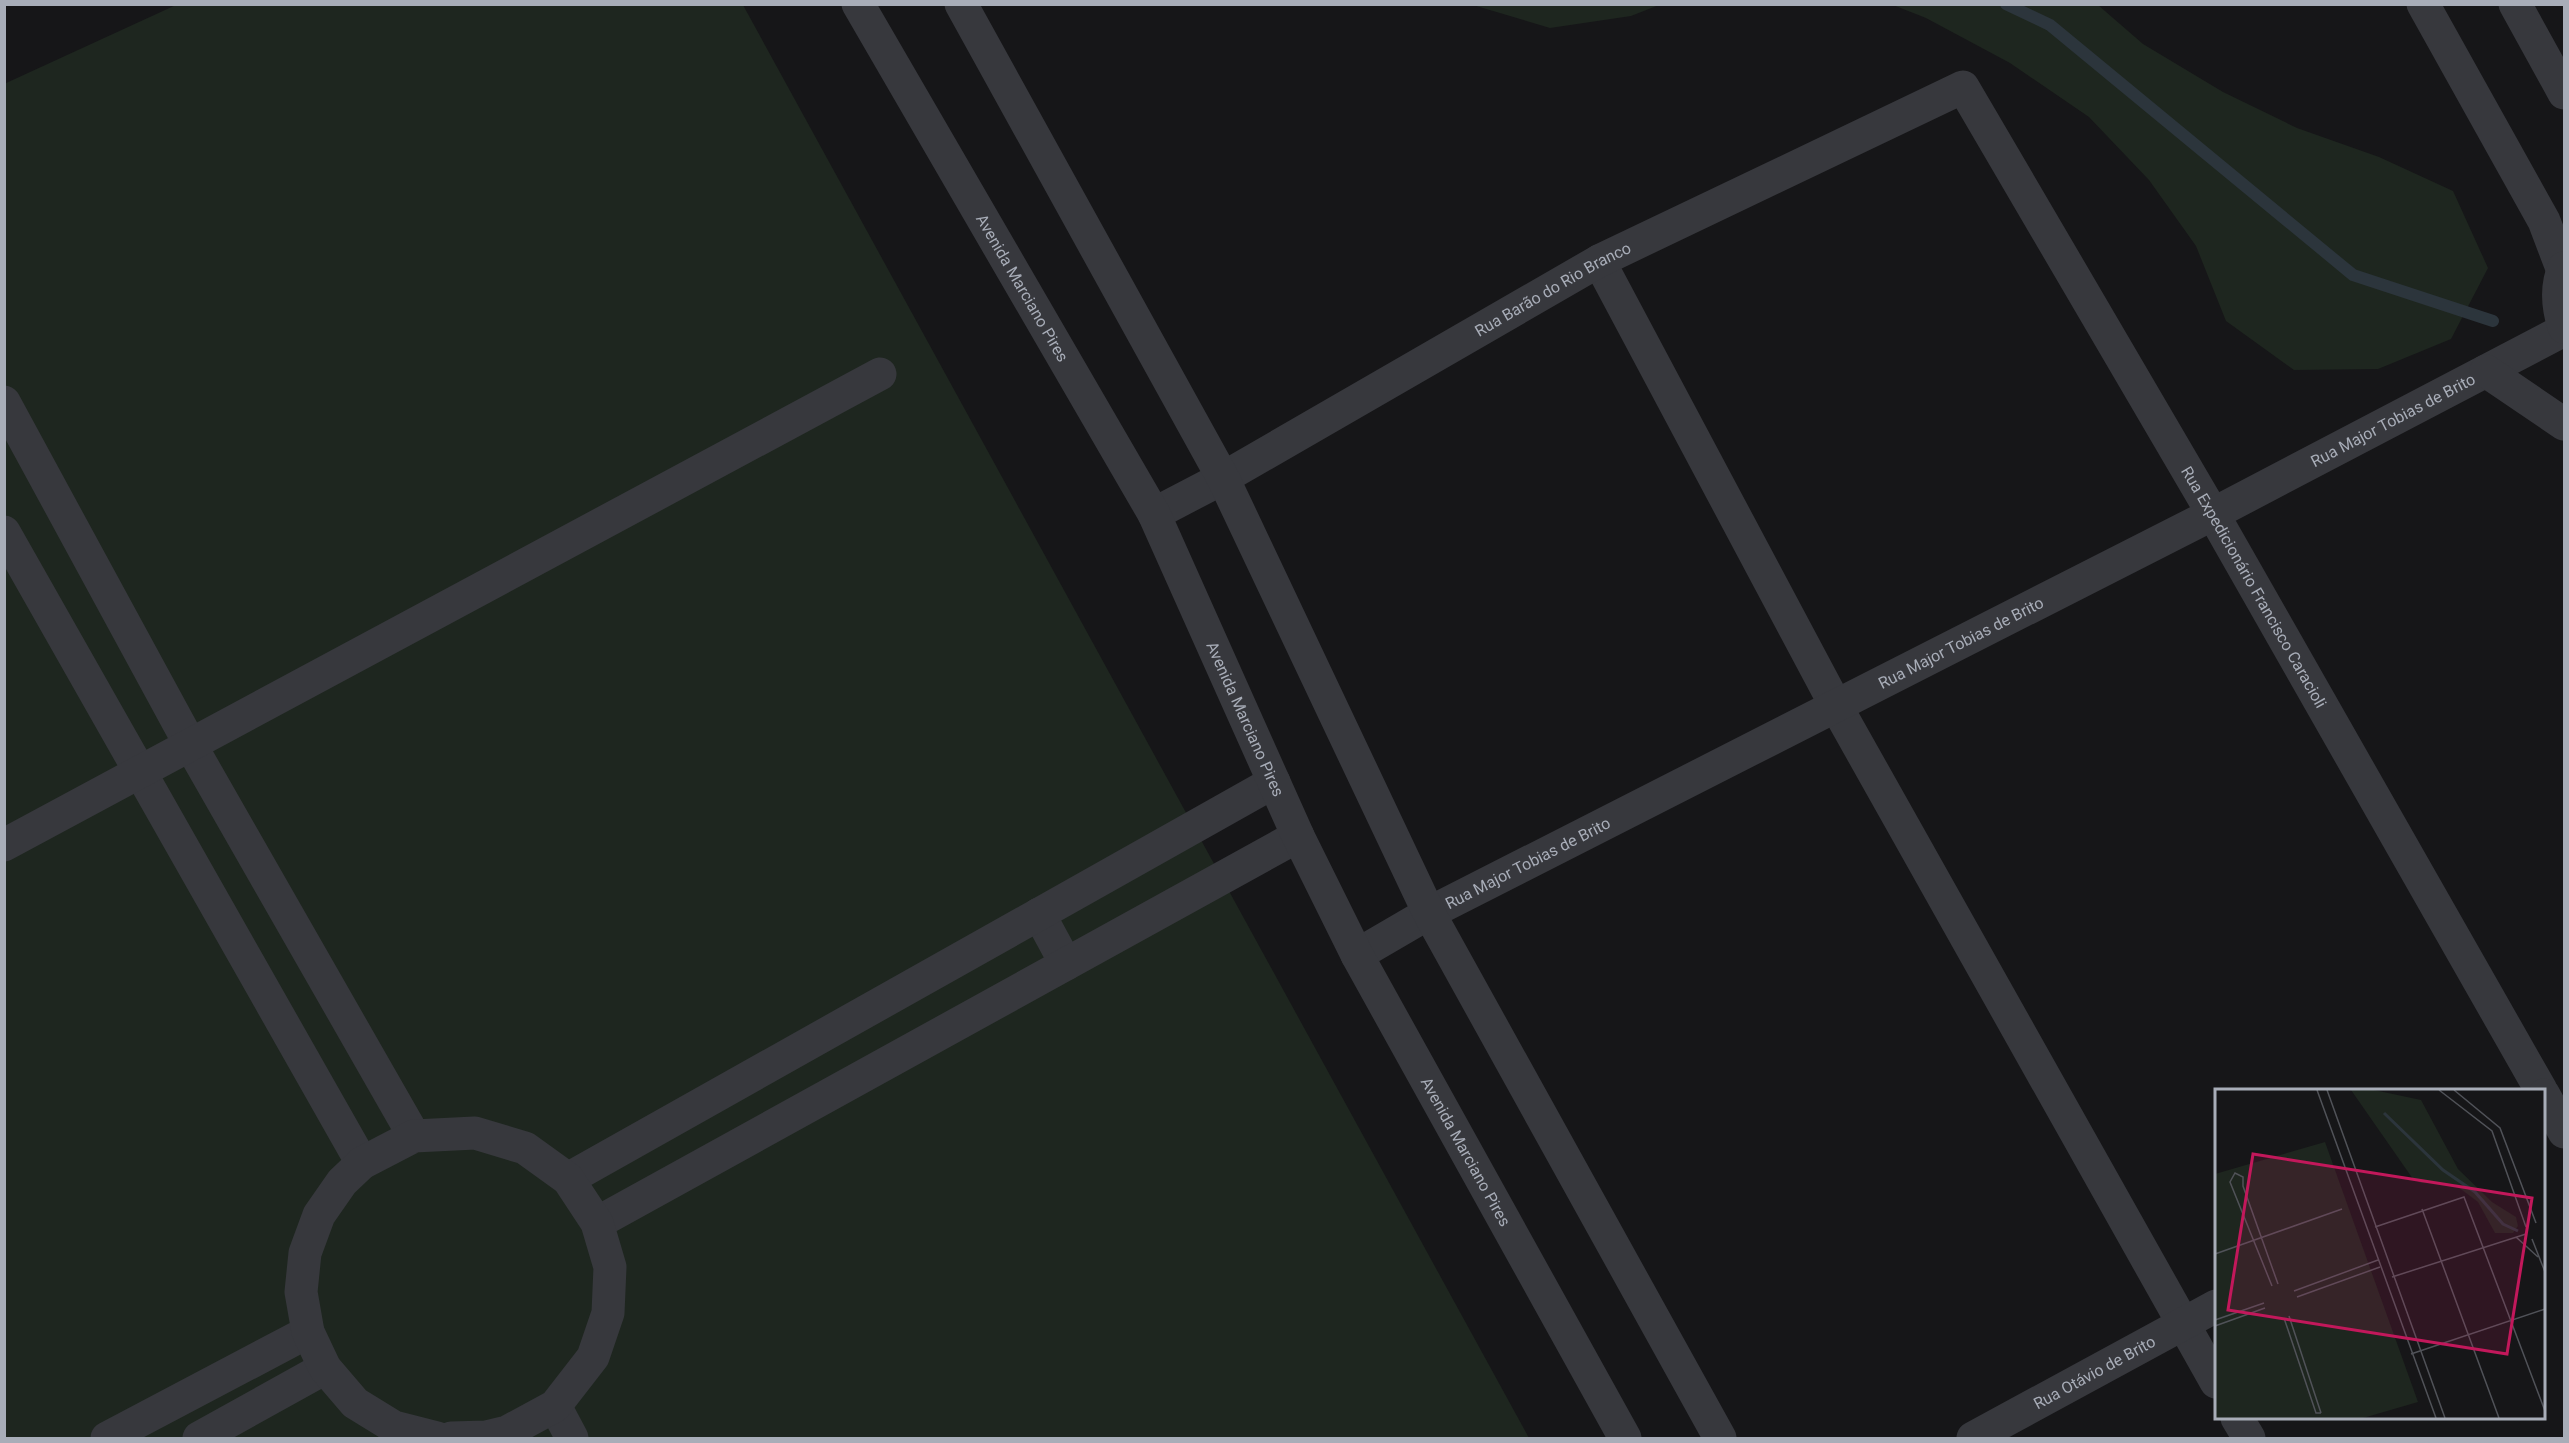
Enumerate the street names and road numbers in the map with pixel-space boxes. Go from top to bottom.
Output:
street label: Avenida Marciano Pires [972,210,1073,365]
street label: Rua Barão do Rio Branco [1471,238,1634,340]
street label: Rua Major Tobias de Brito [2307,369,2478,471]
street label: Rua Expedicionário Francisco Caracioli [2178,463,2331,711]
street label: Rua Major Tobias de Brito [1875,592,2046,692]
street label: Avenida Marciano Pires [1203,638,1288,799]
street label: Rua Major Tobias de Brito [1442,813,1613,913]
street label: Avenida Marciano Pires [1417,1074,1515,1229]
street label: Rua Otávio de Brito [2030,1331,2159,1413]

